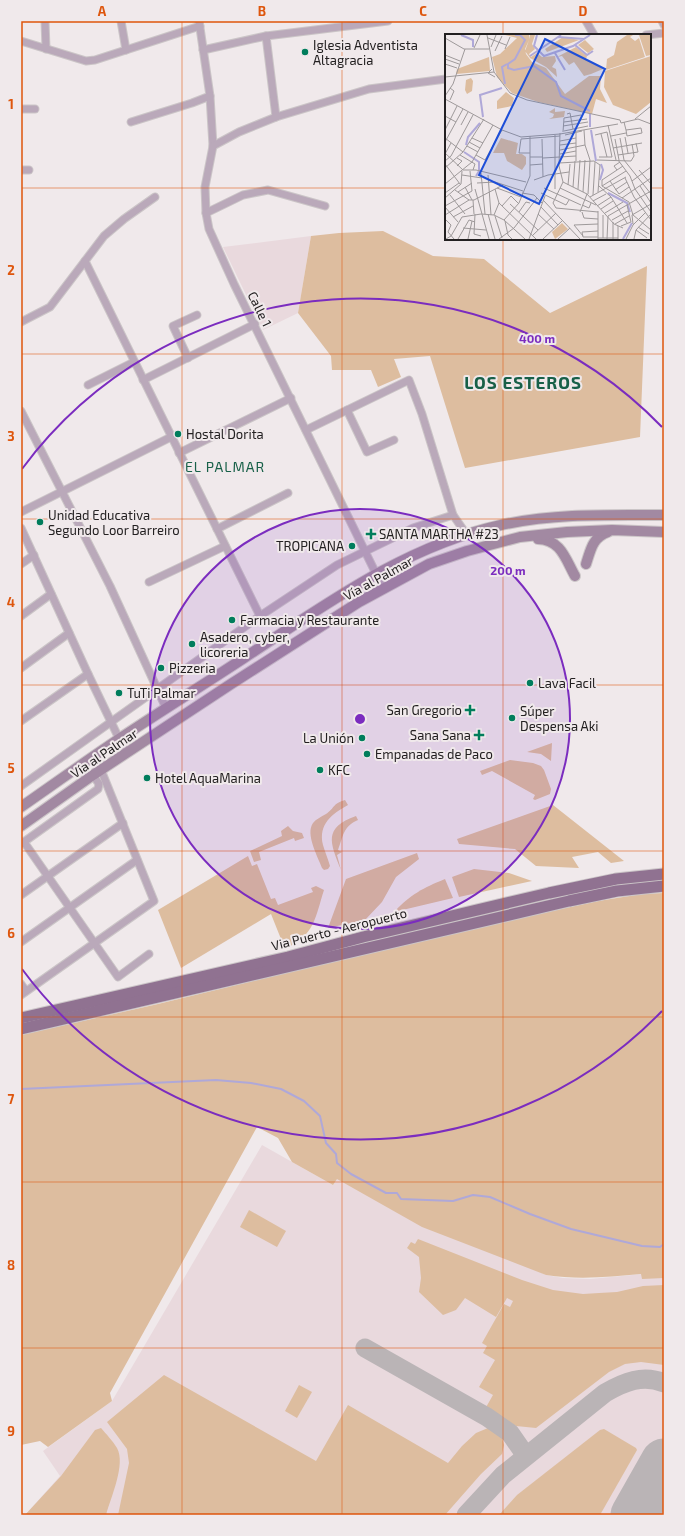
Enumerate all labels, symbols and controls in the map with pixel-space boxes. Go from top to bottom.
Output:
text: A [98,3,107,19]
text: B [258,3,266,19]
text: C [419,3,427,19]
text: D [579,3,588,19]
inset map [445,34,651,240]
place label: Iglesia Adventista Altagracia [313,37,418,68]
marker: Iglesia Adventista Altagracia [300,47,310,57]
text: 1 [8,96,14,112]
text: 2 [7,262,15,278]
street label: Calle 1 [245,289,275,329]
text: 400 m [519,331,555,345]
district label: LOS ESTEROS [464,372,582,392]
place label: Hostal Dorita [186,426,264,442]
text: 3 [7,428,15,444]
marker: Hostal Dorita [173,429,183,439]
district label: EL PALMAR [185,458,265,475]
place label: Unidad Educativa Segundo Loor Barreiro [48,507,180,538]
marker: Unidad Educativa Segundo Loor Barreiro [35,517,45,527]
place label: SANTA MARTHA #23 [379,526,499,542]
marker: SANTA MARTHA #23 [366,529,376,539]
place label: TROPICANA [276,538,344,554]
marker: TROPICANA [347,541,357,551]
street label: Vía al Palmar [340,552,416,604]
text: 200 m [490,563,526,577]
text: 4 [7,594,15,610]
place label: Farmacia y Restaurante [240,612,379,628]
marker: Farmacia y Restaurante [227,615,237,625]
place label: Asadero, cyber, licoreria [200,629,290,660]
marker: Asadero, cyber, licoreria [187,639,197,649]
place label: Pizzeria [169,660,216,676]
marker: Pizzeria [156,663,166,673]
place label: Lava Facil [538,675,596,691]
marker: Lava Facil [525,678,535,688]
place label: TuTi Palmar [127,685,196,701]
marker: TuTi Palmar [114,688,124,698]
place label: San Gregorio [387,702,462,718]
place label: Súper Despensa Aki [520,703,599,734]
marker: San Gregorio [465,705,475,715]
centre of rings [353,712,367,726]
marker: Súper Despensa Aki [507,713,517,723]
street label: Vía al Palmar [68,725,140,781]
place label: Sana Sana [410,727,471,743]
place label: La Unión [303,730,354,746]
marker: Sana Sana [474,730,484,740]
marker: La Unión [357,733,367,743]
place label: Empanadas de Paco [375,746,493,762]
marker: Empanadas de Paco [362,749,372,759]
text: 5 [7,760,15,776]
place label: KFC [328,762,350,778]
marker: KFC [315,765,325,775]
place label: Hotel AquaMarina [155,770,261,786]
marker: Hotel AquaMarina [142,773,152,783]
street label: Via Puerto - Aeropuerto [270,904,408,954]
text: 6 [7,925,15,941]
text: 7 [8,1091,15,1107]
text: 8 [7,1257,15,1273]
text: 9 [7,1423,15,1439]

